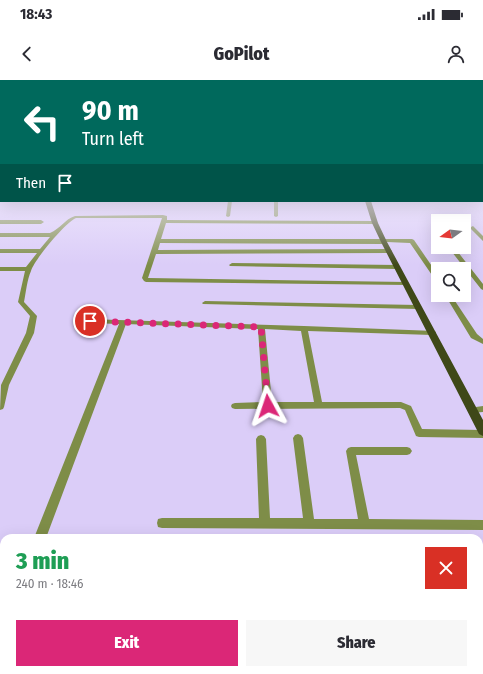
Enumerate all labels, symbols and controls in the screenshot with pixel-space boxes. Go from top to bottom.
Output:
text: 18:43 [20,5,52,23]
icon: back [16,43,38,65]
text: GoPilot [214,43,269,65]
icon: person [445,43,467,65]
text: 90 m [82,94,139,127]
icon: left [16,96,68,148]
text: Turn left [82,128,144,150]
icon: arrive [54,172,76,194]
text: Then [16,174,46,192]
north arrow [431,214,471,254]
map controls [431,214,471,302]
button: search [431,262,471,302]
pin [73,304,107,338]
icon: arrive [79,310,101,332]
position arrow [247,385,289,427]
text: 3 min [16,547,69,575]
button: close [425,547,467,589]
text: 240 m · 18:46 [16,576,83,591]
button: Exit [16,620,238,666]
button: Share [246,620,467,666]

